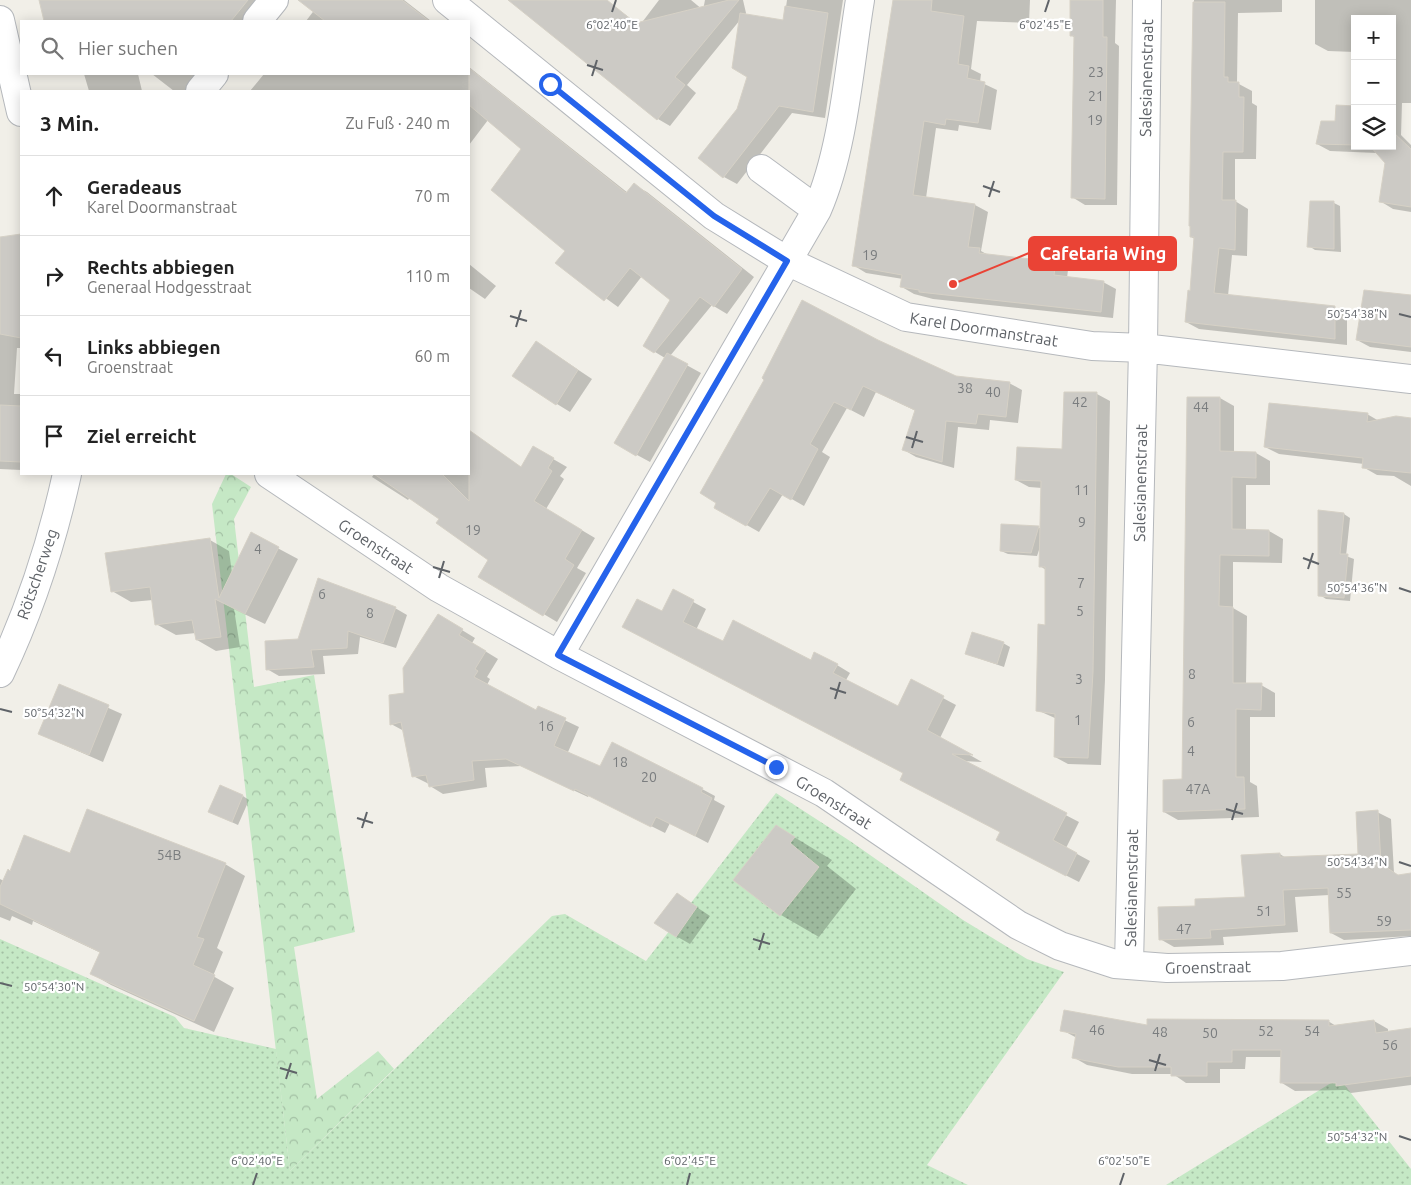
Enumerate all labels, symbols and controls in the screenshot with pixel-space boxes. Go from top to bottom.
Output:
map controls [1351,15,1396,150]
button: + [1351,15,1396,60]
text: 6°02'40"E [586,18,638,31]
text: 6°02'45"E [1019,18,1071,31]
street label: Salesianenstraat [1136,18,1156,137]
search box [20,20,470,75]
icon: search [38,34,66,62]
text: Hier suchen [78,37,178,59]
button: − [1351,60,1396,105]
house number: 23 [1088,64,1104,80]
route start [539,73,562,96]
house number: 21 [1088,88,1104,104]
button: layers [1351,105,1396,150]
text: 3 Min. [40,111,99,135]
house number: 19 [1087,112,1103,128]
text: Zu Fuß · 240 m [345,114,450,132]
text: Geradeaus [87,176,182,198]
icon: ahead [40,182,68,210]
text: 70 m [414,187,450,205]
text: Karel Doormanstraat [87,198,237,216]
callout: Cafetaria Wing [1029,237,1176,270]
text: Cafetaria Wing [1040,243,1166,263]
house number: 19 [862,247,878,263]
text: Rechts abbiegen [87,256,235,278]
icon: right [40,262,68,290]
text: 110 m [405,267,450,285]
text: Generaal Hodgesstraat [87,278,252,296]
text: 50°54'38"N [1327,307,1387,320]
street label: Karel Doormanstraat [909,308,1060,350]
text: Links abbiegen [87,336,221,358]
icon: left [40,342,68,370]
text: 60 m [414,347,450,365]
text: Groenstraat [87,358,173,376]
house number: 38 [957,380,973,396]
house number: 40 [985,384,1001,400]
house number: 42 [1072,394,1088,410]
house number: 44 [1193,399,1209,415]
icon: arrive [40,422,68,450]
street label: Salesianenstraat [1130,423,1150,542]
text: Ziel erreicht [87,425,196,447]
house number: 11 [1074,482,1090,498]
house number: 9 [1078,514,1086,530]
street label: Groenstraat [335,515,418,577]
house number: 19 [465,522,481,538]
street label: Rötscherweg [13,526,61,622]
house number: 4 [254,541,262,557]
house number: 7 [1077,575,1085,591]
text: 50°54'36"N [1327,581,1387,594]
house number: 6 [318,586,326,602]
house number: 5 [1076,603,1084,619]
house number: 8 [366,605,374,621]
house number: 8 [1188,666,1196,682]
house number: 3 [1075,671,1083,687]
text: 50°54'32"N [24,706,84,719]
house number: 1 [1074,712,1082,728]
house number: 6 [1187,714,1195,730]
house number: 16 [538,718,554,734]
house number: 4 [1187,743,1195,759]
house number: 18 [612,754,628,770]
route end [765,756,788,779]
house number: 20 [641,769,657,785]
street label: Groenstraat [793,772,876,833]
house number: 47A [1186,781,1210,797]
street label: Salesianenstraat [1121,828,1141,947]
house number: 54B [157,847,181,863]
text: 50°54'34"N [1327,855,1387,868]
house number: 55 [1336,885,1352,901]
house number: 51 [1256,903,1272,919]
house number: 59 [1376,913,1392,929]
house number: 47 [1176,921,1192,937]
street label: Groenstraat [1165,957,1252,977]
text: 50°54'30"N [24,980,84,993]
house number: 46 [1089,1022,1105,1038]
house number: 52 [1258,1023,1274,1039]
house number: 54 [1304,1023,1320,1039]
house number: 48 [1152,1024,1168,1040]
house number: 50 [1202,1025,1218,1041]
house number: 56 [1382,1037,1398,1053]
text: 50°54'32"N [1327,1130,1387,1143]
text: 6°02'40"E [231,1154,283,1167]
text: 6°02'45"E [664,1154,716,1167]
text: 6°02'50"E [1098,1154,1150,1167]

